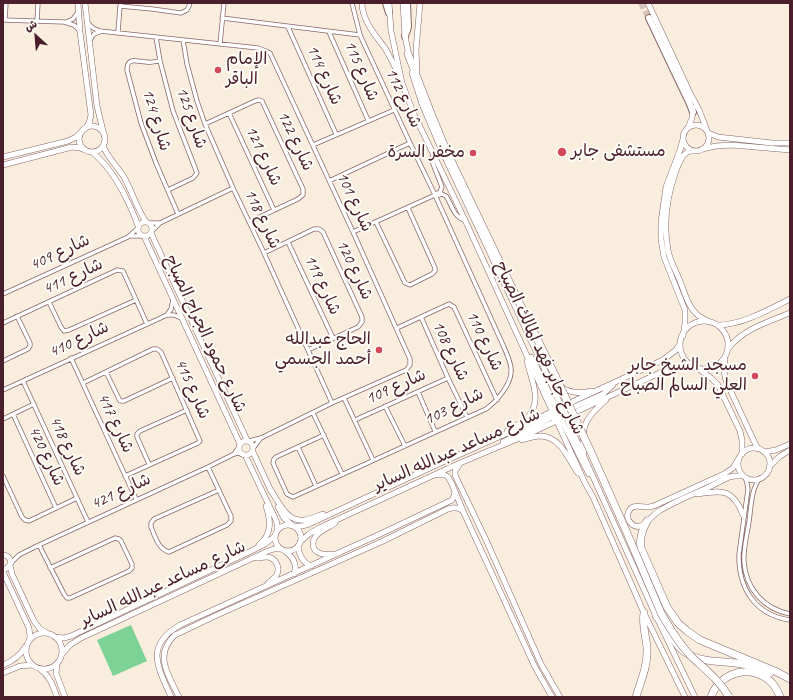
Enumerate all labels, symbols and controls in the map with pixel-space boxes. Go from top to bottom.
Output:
north arrow [16,16,56,56]
text: ش [22,16,39,34]
street label: شارع 115 [339,38,383,104]
street label: شارع 114 [302,42,346,108]
place label: الإمام الباقر [226,50,267,90]
marker: الإمام الباقر [213,65,223,75]
street label: شارع 112 [380,65,426,131]
street label: شارع 125 [171,84,211,152]
street label: شارع 124 [137,86,175,154]
street label: شارع 122 [272,108,318,174]
street label: شارع 121 [240,123,286,189]
place label: مستشفى جابر [571,142,666,162]
place label: مخفر السرة [388,143,465,163]
marker: مستشفى جابر [556,146,568,158]
marker: مخفر السرة [468,148,478,158]
street label: شارع 101 [331,169,377,235]
street label: شارع 118 [239,186,285,252]
street label: شارع 409 [27,230,93,276]
street label: شارع 120 [331,237,377,303]
street label: شارع حمود الجراح الصباح [159,252,251,416]
street label: شارع 119 [299,252,345,318]
street label: شارع 411 [40,254,106,300]
street label: شارع جابر فهد المالك الصباح [490,258,588,438]
street label: شارع 110 [461,308,507,374]
street label: شارع 410 [46,317,112,363]
street label: شارع 108 [427,318,473,384]
place label: الحاج عبدالله أحمد الجسمي [275,330,371,370]
marker: الحاج عبدالله أحمد الجسمي [374,345,384,355]
street label: شارع 415 [170,356,214,422]
place label: مسجد الشيخ جابر العلي السالم الصباح [620,356,747,396]
street label: شارع 109 [363,365,429,409]
marker: مسجد الشيخ جابر العلي السالم الصباح [750,371,760,381]
street label: شارع 103 [421,384,487,430]
street label: شارع 417 [92,390,138,456]
street label: شارع مساعد عبدالله الساير [370,404,544,496]
street label: شارع 418 [44,413,90,479]
street label: شارع 420 [23,423,69,489]
street label: شارع 421 [88,469,154,515]
street label: شارع مساعد عبدالله الساير [77,537,249,631]

